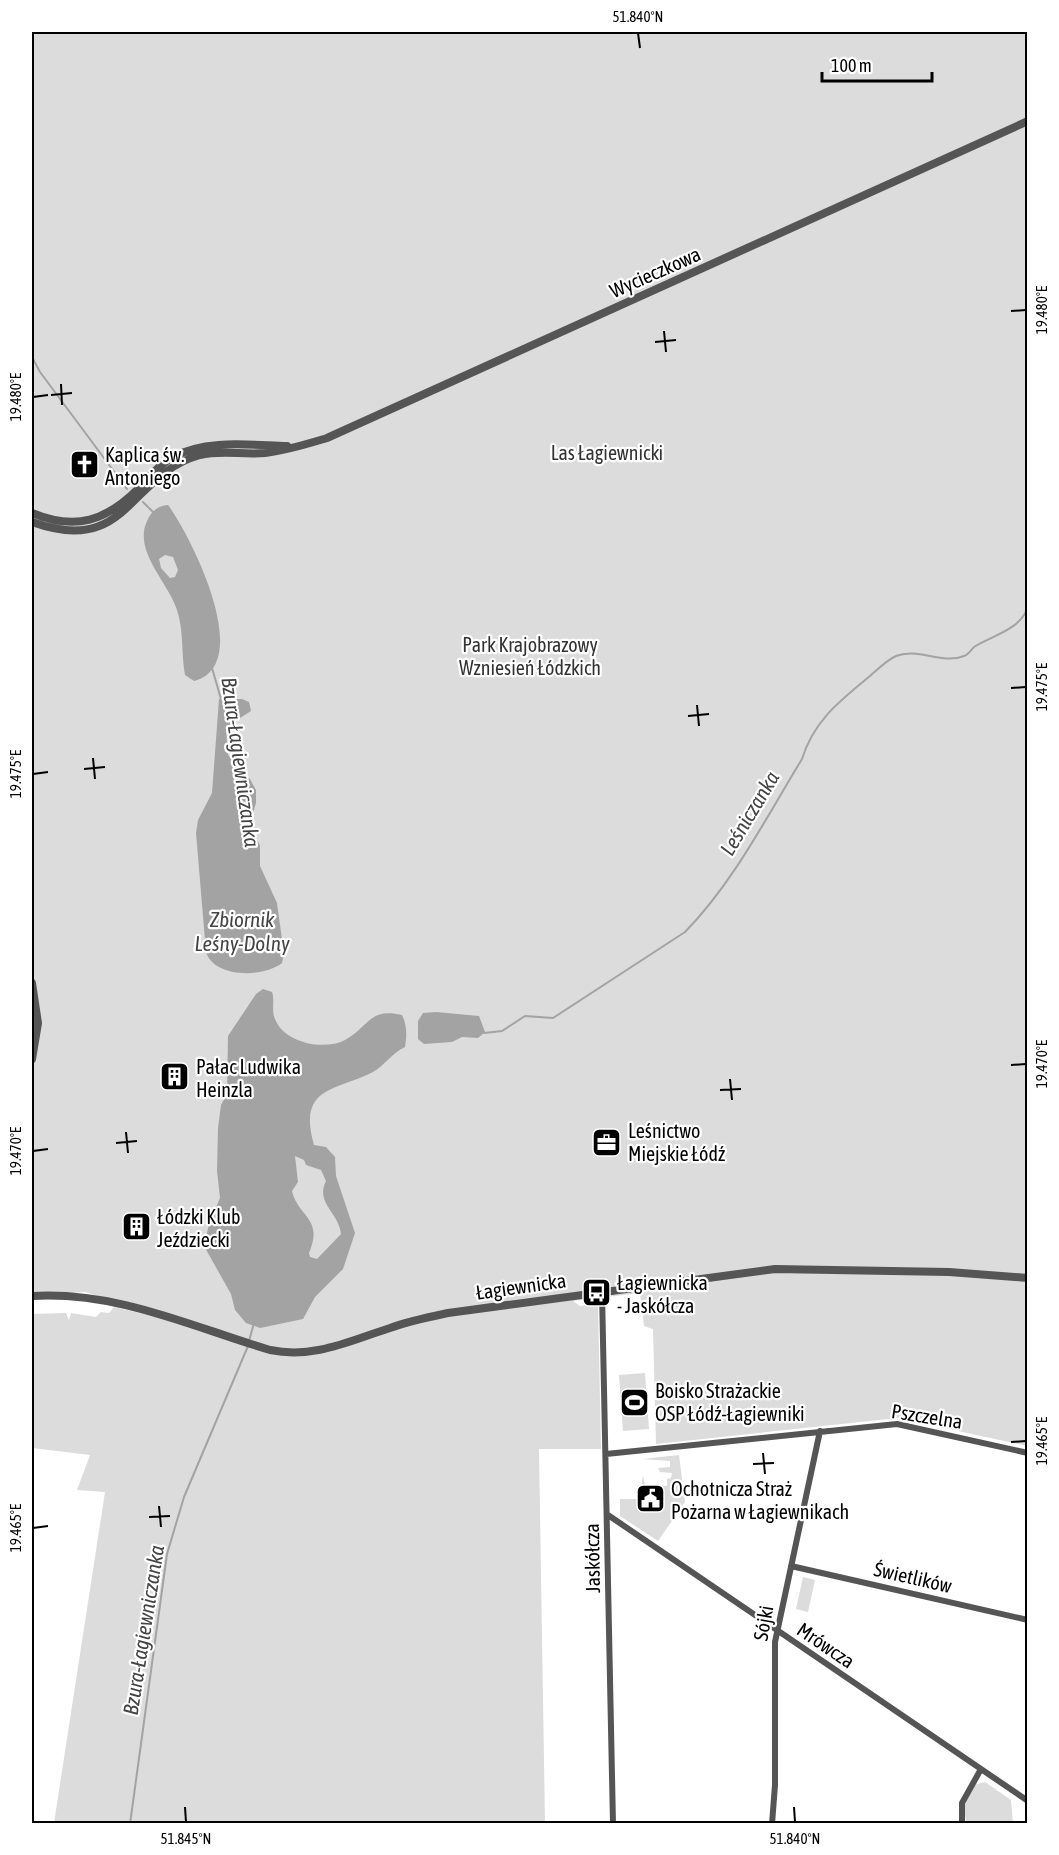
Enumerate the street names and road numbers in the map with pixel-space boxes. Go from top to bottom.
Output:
street label: Wycieczkowa [606,242,704,302]
street label: Łagiewnicka [474,1268,568,1304]
street label: Pszczelna [890,1399,964,1433]
street label: Jaskółcza [580,1523,604,1593]
street label: Świetlików [872,1557,954,1597]
street label: Sójki [749,1604,777,1642]
street label: Mrówcza [793,1618,859,1672]

